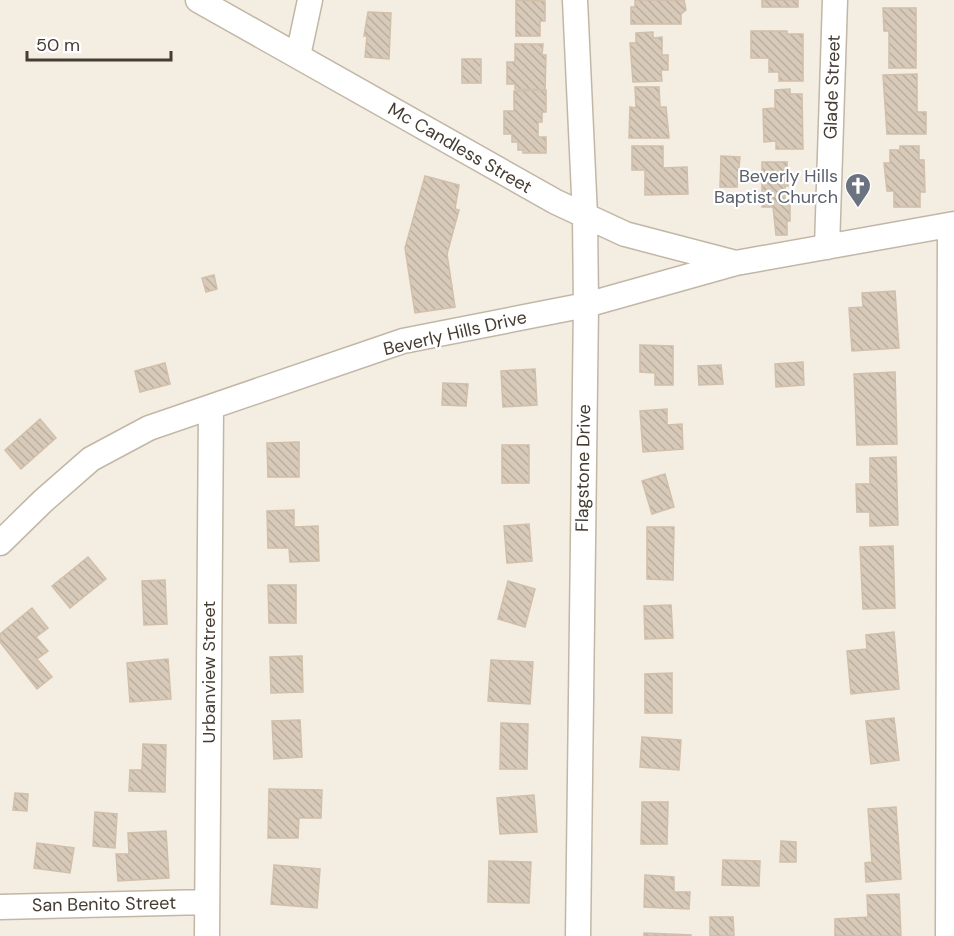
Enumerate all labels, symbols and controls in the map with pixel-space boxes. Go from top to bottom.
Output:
scale bar [27,24,171,62]
text: 50 m [36,33,80,57]
street label: Glade Street [818,34,846,140]
street label: Mc Candless Street [384,97,536,199]
place label: Beverly Hills Baptist Church [714,164,838,209]
church icon: Beverly Hills Baptist Church [843,171,873,209]
street label: Beverly Hills Drive [381,305,529,361]
street label: Flagstone Drive [570,404,596,532]
street label: Urbanview Street [197,601,221,743]
street label: San Benito Street [32,891,176,917]

